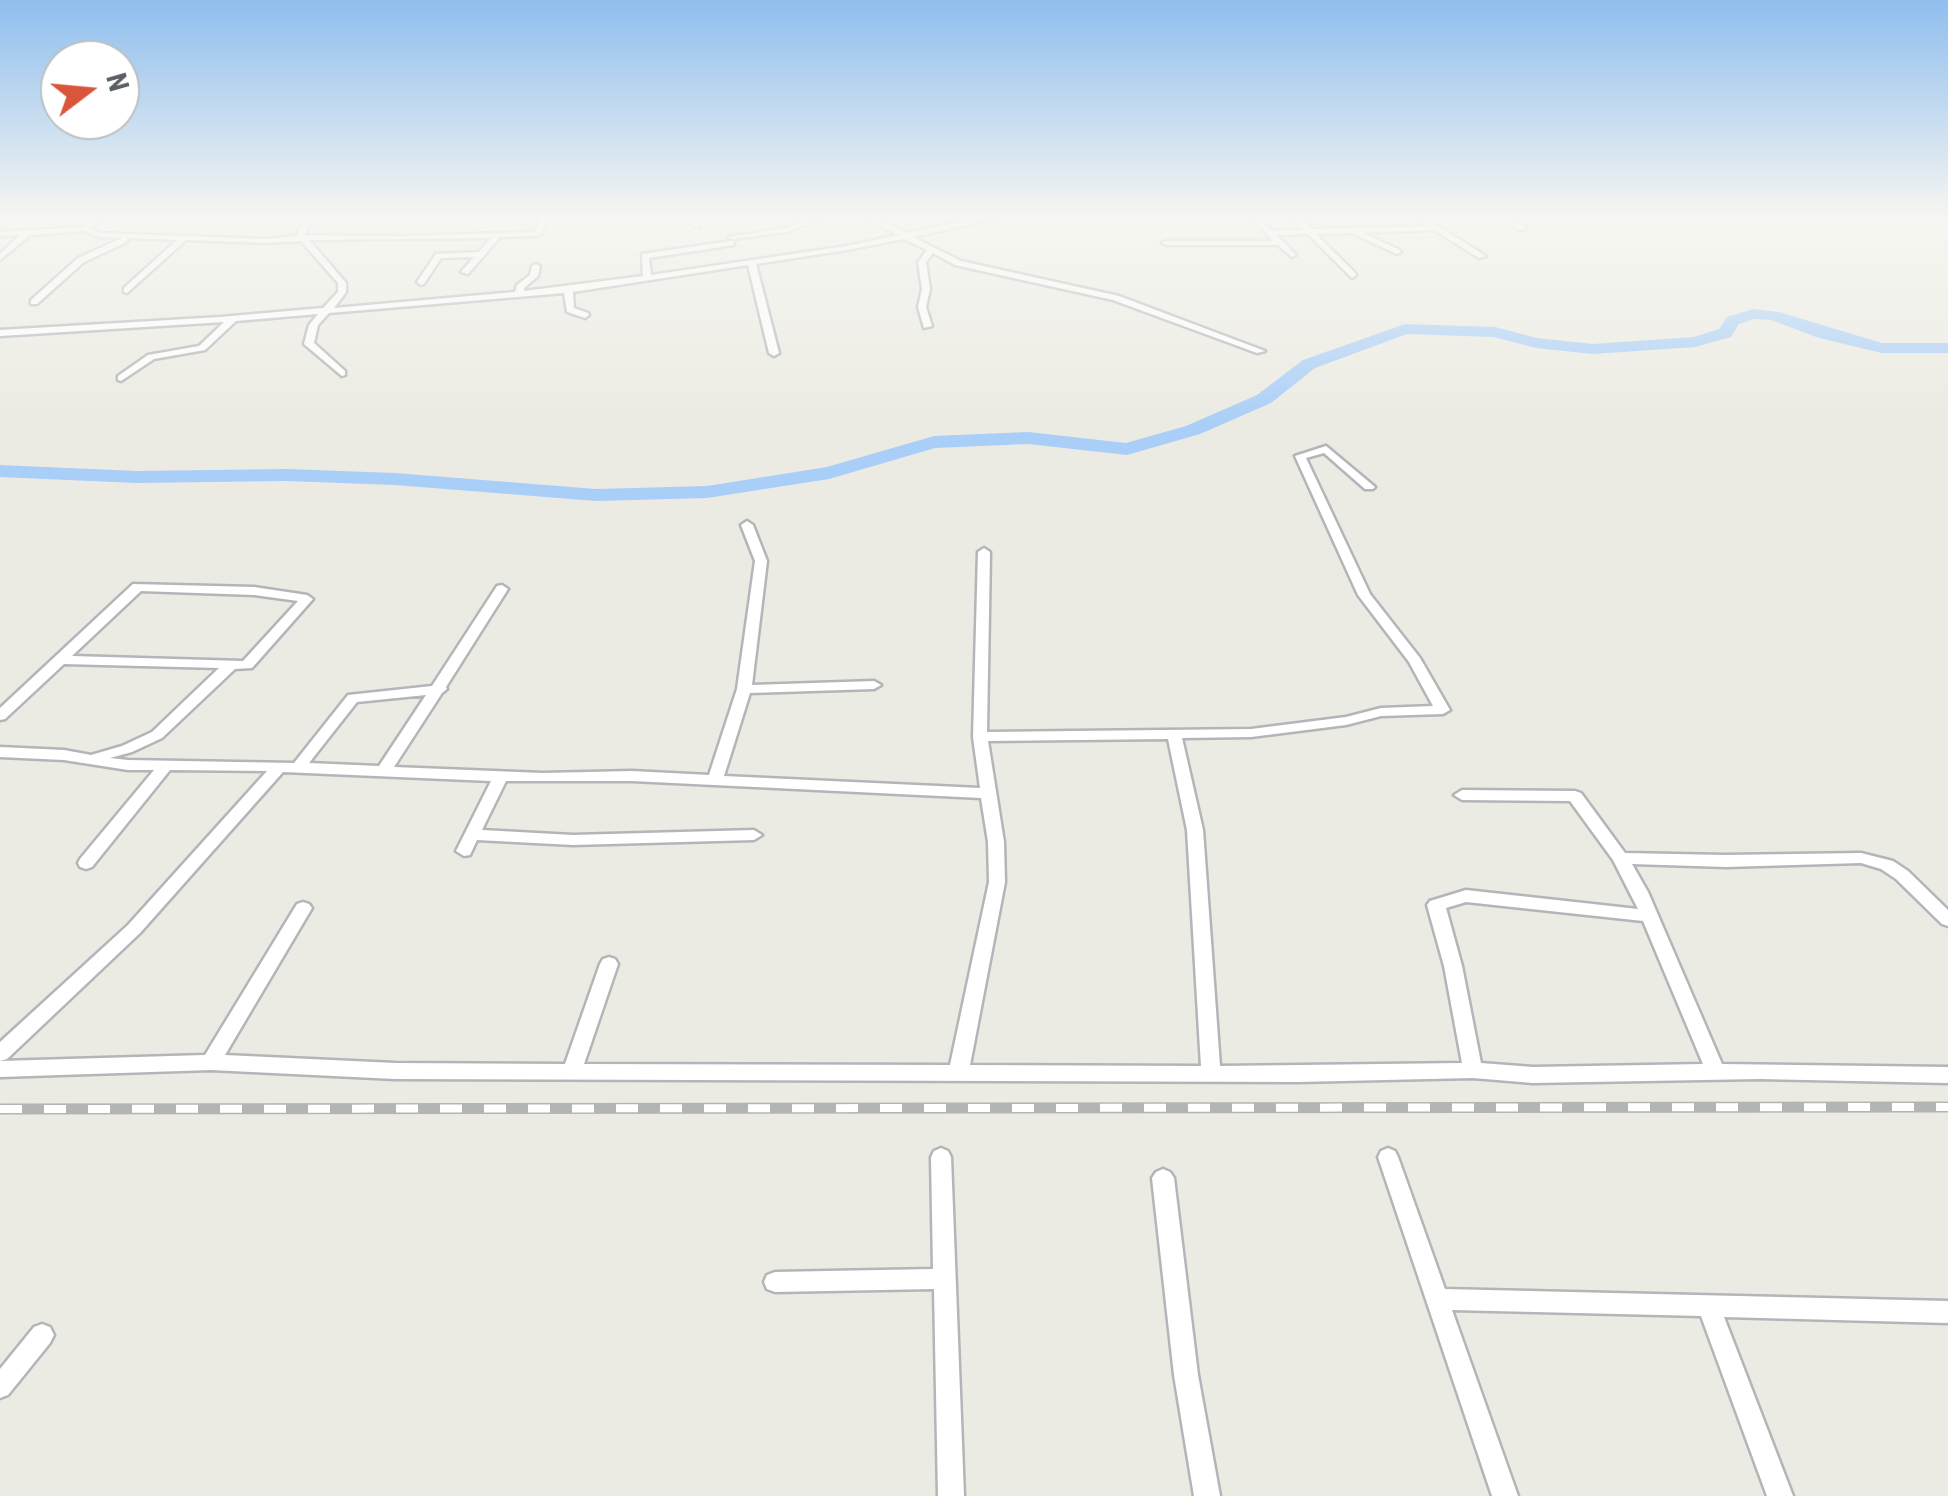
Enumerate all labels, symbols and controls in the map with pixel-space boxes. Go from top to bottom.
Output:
north arrow [40,40,140,140]
text: N [99,69,136,95]

